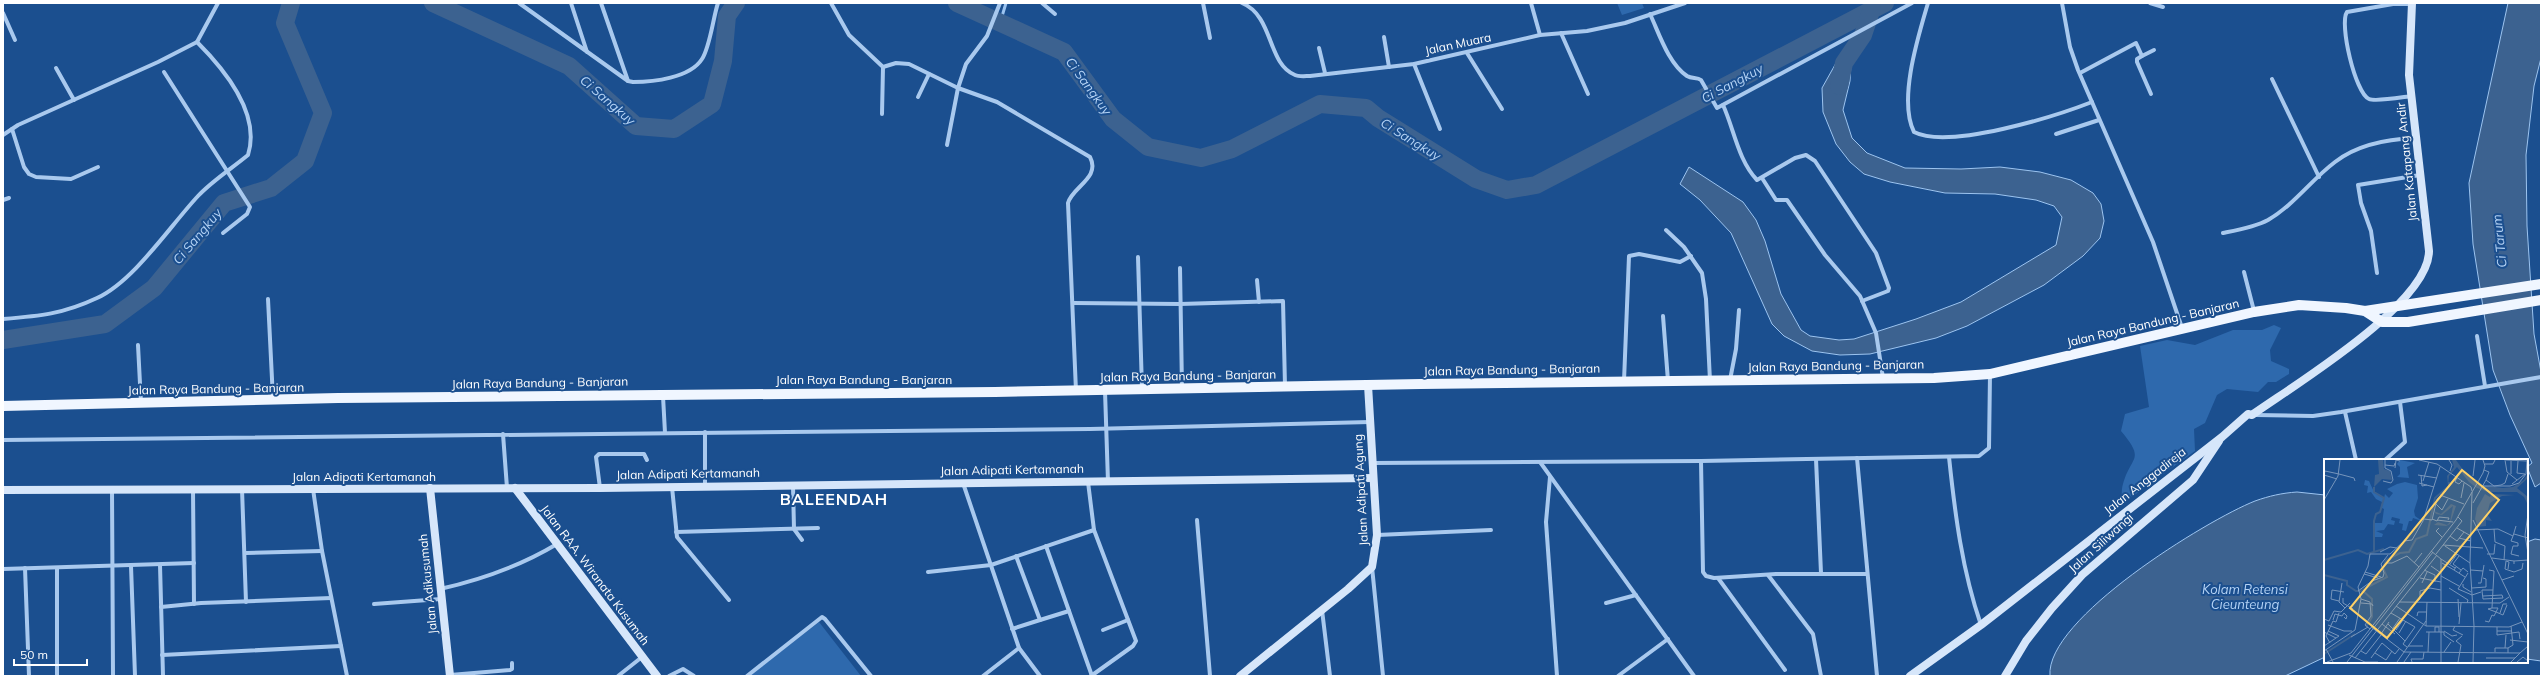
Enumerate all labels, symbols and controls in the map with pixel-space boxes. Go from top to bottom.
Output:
street label: Jalan Muara [1423,29,1492,58]
water label: Ci Sangkuy [1063,54,1116,119]
water label: Ci Sangkuy [1698,60,1767,106]
water label: Ci Sangkuy [577,72,640,129]
street label: Jalan Katapang Andir [2393,101,2420,222]
water label: Ci Sangkuy [1378,114,1445,164]
water label: Ci Sangkuy [169,204,226,267]
water label: Ci Tarum [2488,213,2510,269]
street label: Jalan Raya Bandung - Banjaran [2065,295,2241,350]
street label: Jalan Raya Bandung - Banjaran [1748,356,1924,375]
street label: Jalan Raya Bandung - Banjaran [1424,360,1600,379]
street label: Jalan Raya Bandung - Banjaran [1100,366,1276,385]
street label: Jalan Raya Bandung - Banjaran [776,372,952,387]
street label: Jalan Raya Bandung - Banjaran [452,373,628,392]
street label: Jalan Raya Bandung - Banjaran [128,379,304,398]
street label: Jalan Adipati Agung [1350,434,1371,546]
street label: Jalan Anggadireja [2101,444,2189,517]
inset map [2324,459,2528,663]
street label: Jalan Adipati Kertamanah [940,461,1084,478]
street label: Jalan Adipati Kertamanah [616,465,760,482]
street label: Jalan Adipati Kertamanah [292,469,436,484]
district label: BALEENDAH [780,489,888,509]
street label: Jalan RAA. Wiranata Kusumah [538,502,653,648]
street label: Jalan Siliwangi [2065,510,2136,576]
street label: Jalan Adikusumah [415,533,440,635]
water label: Kolam Retensi Cieunteung [2202,581,2289,612]
scale bar [14,641,87,667]
text: 50 m [20,647,48,662]

